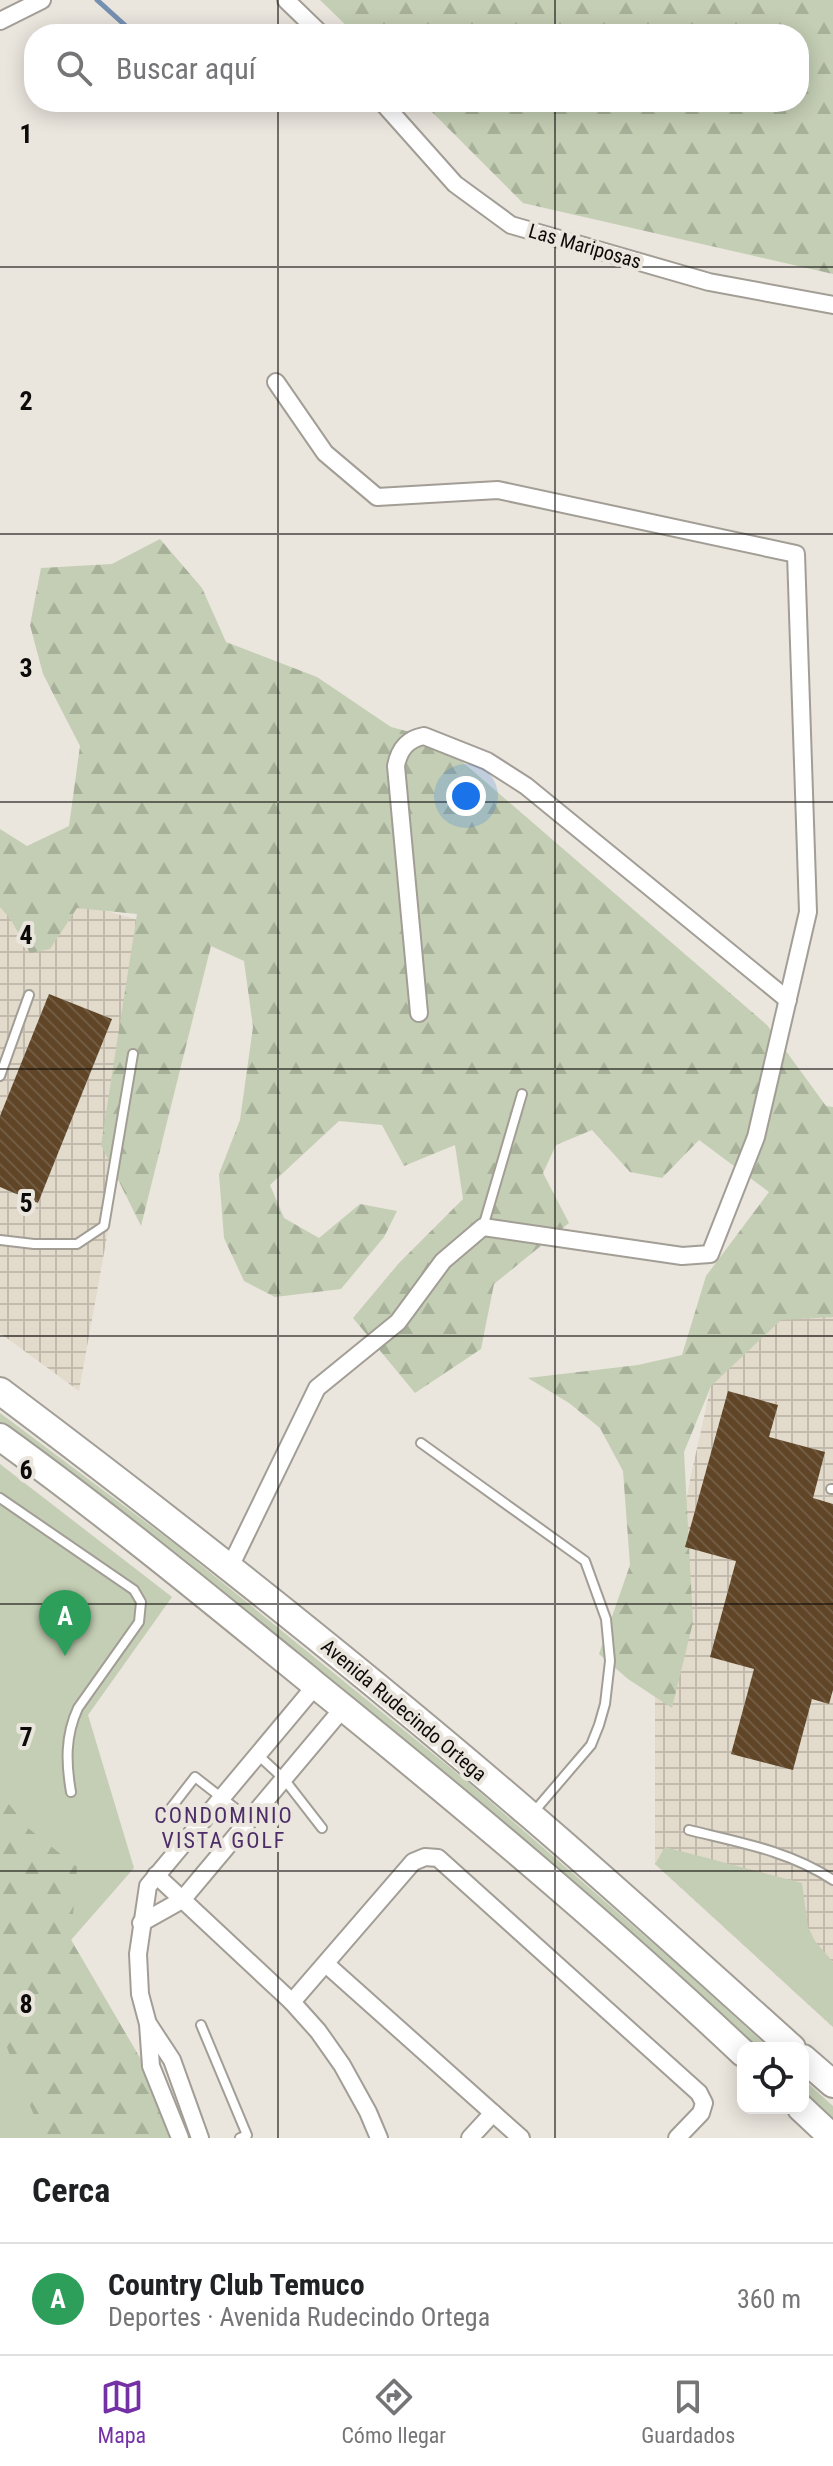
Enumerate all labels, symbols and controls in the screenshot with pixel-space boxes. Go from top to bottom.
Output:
search box [24,24,809,112]
icon: search [52,46,96,90]
text: Buscar aquí [116,51,256,86]
text: 1 [19,119,33,149]
street label: Las Mariposas [526,218,644,274]
text: 2 [19,386,33,416]
text: 3 [19,653,33,683]
your location [446,776,486,816]
text: 4 [19,920,33,950]
text: 5 [19,1188,33,1218]
text: 6 [19,1455,33,1485]
pin: A [39,1590,91,1656]
street label: Avenida Rudecindo Ortega [317,1634,491,1786]
text: 7 [19,1722,33,1752]
district label: CONDOMINIO VISTA GOLF [154,1803,294,1853]
text: 8 [19,1989,33,2019]
map controls [737,2042,809,2114]
button: locate [737,2042,809,2114]
text: Cerca [32,2170,110,2210]
text: Country Club Temuco [108,2267,365,2302]
text: A [50,2284,66,2314]
text: 360 m [737,2284,801,2314]
text: Deportes · Avenida Rudecindo Ortega [108,2302,490,2332]
tab: Mapa [98,2375,146,2448]
tab: Cómo llegar [341,2375,446,2448]
tab: Guardados [641,2375,735,2448]

